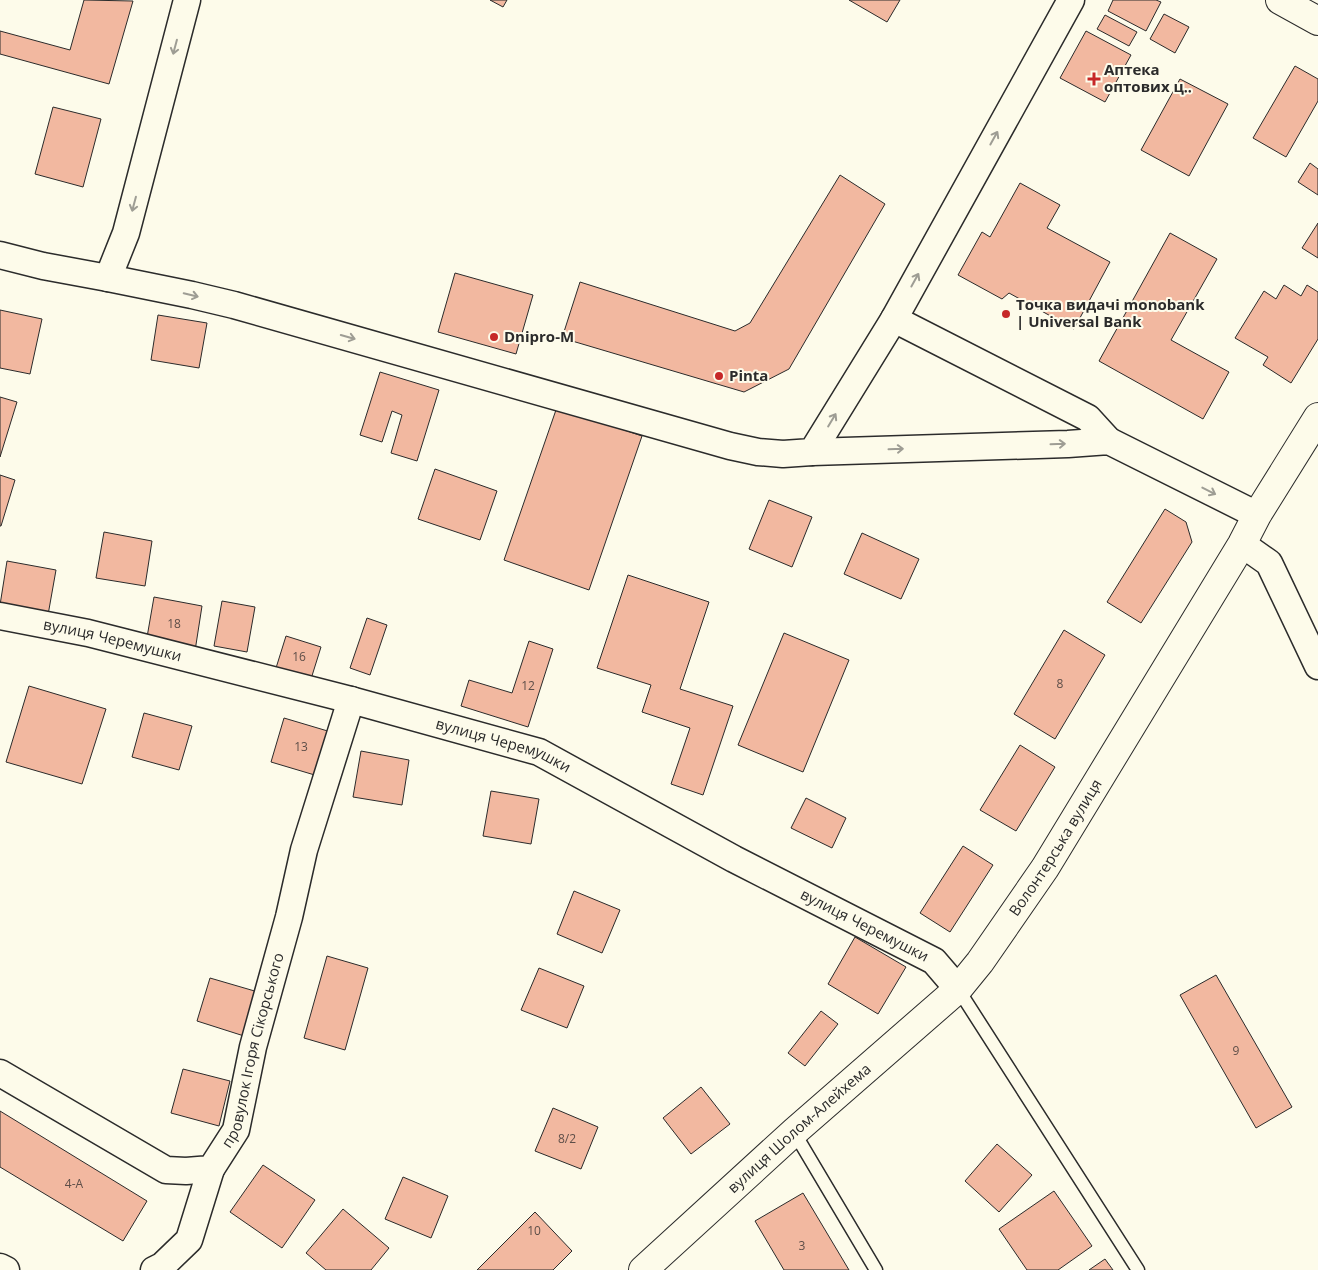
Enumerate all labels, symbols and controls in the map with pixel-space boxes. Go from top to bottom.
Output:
one-way arrow [170,39,179,55]
place label: Аптека оптових ц‥ [1104,59,1192,96]
marker: Аптека оптових ц‥ [1088,73,1100,85]
one-way arrow [989,131,999,146]
one-way arrow [128,196,138,212]
one-way arrow [910,273,920,288]
one-way arrow [183,291,199,300]
place label: Точка видачі monobank | Universal Bank [1016,294,1205,331]
marker: Точка видачі monobank | Universal Bank [1000,308,1012,320]
place label: Dnipro-M [504,326,574,346]
marker: Dnipro-M [488,331,500,343]
one-way arrow [340,333,356,343]
place label: Pinta [729,365,768,385]
marker: Pinta [713,370,725,382]
one-way arrow [827,413,837,427]
one-way arrow [1050,440,1066,449]
one-way arrow [888,444,904,454]
one-way arrow [1201,487,1216,496]
street label: вулиця Черемушки [42,614,184,665]
house number: 18 [167,615,181,632]
house number: 16 [292,648,306,665]
house number: 8 [1057,675,1064,692]
house number: 12 [521,677,535,694]
street label: вулиця Черемушки [434,713,575,777]
house number: 13 [294,738,308,755]
street label: Волонтерська вулиця [1004,775,1106,920]
street label: вулиця Черемушки [797,884,933,966]
street label: провулок Ігоря Сікорського [216,950,288,1151]
house number: 9 [1233,1042,1240,1059]
street label: вулиця Шолом-Алейхема [723,1058,875,1197]
house number: 8/2 [558,1130,576,1147]
house number: 4-А [65,1175,84,1192]
house number: 10 [527,1222,541,1239]
house number: 3 [799,1237,806,1254]

